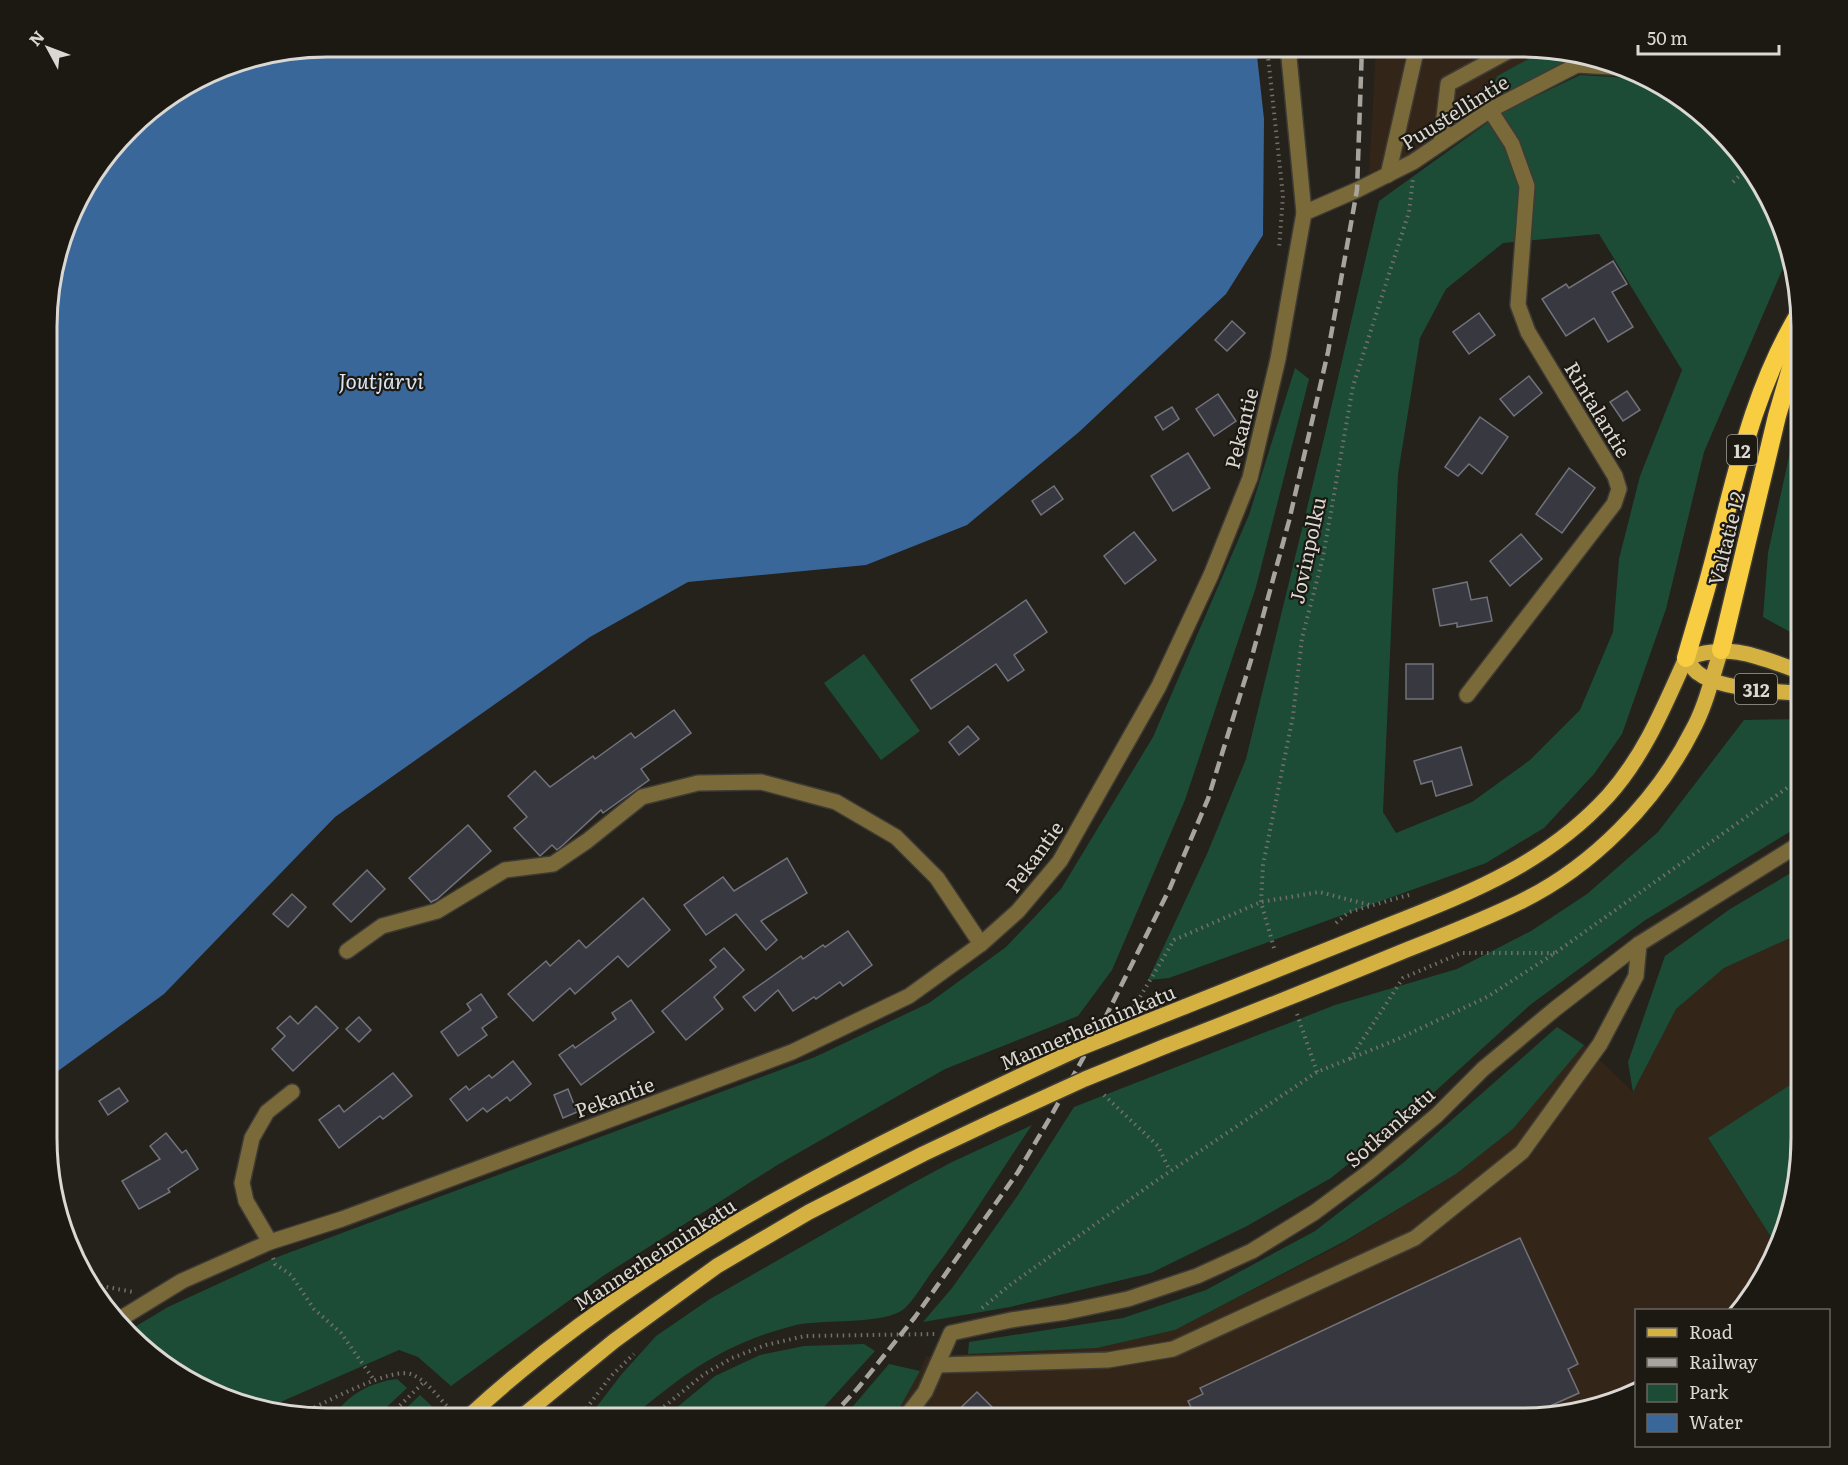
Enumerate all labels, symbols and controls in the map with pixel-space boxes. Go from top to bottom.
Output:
north arrow [18,18,78,78]
scale bar [1638,18,1779,56]
text: 50 m [1647,24,1688,51]
text: N [22,25,49,50]
street label: Puustellintie [1394,66,1514,156]
street label: Rintalantie [1558,355,1640,463]
water label: Joutjärvi [338,364,424,395]
street label: Pekantie [1215,384,1265,472]
road number: 12 [1727,435,1757,465]
street label: Valtatie 12 [1699,488,1751,588]
street label: Jovinpolku [1280,494,1332,606]
road number: 312 [1735,674,1777,704]
street label: Pekantie [997,814,1069,898]
street label: Mannerheiminkatu [995,975,1180,1077]
street label: Pekantie [570,1068,658,1124]
street label: Sotkankatu [1338,1078,1441,1174]
street label: Mannerheiminkatu [567,1189,741,1317]
legend [1635,1309,1830,1447]
text: Road [1689,1318,1733,1345]
text: Railway [1689,1348,1758,1375]
text: Park [1689,1378,1730,1405]
text: Water [1689,1408,1743,1435]

